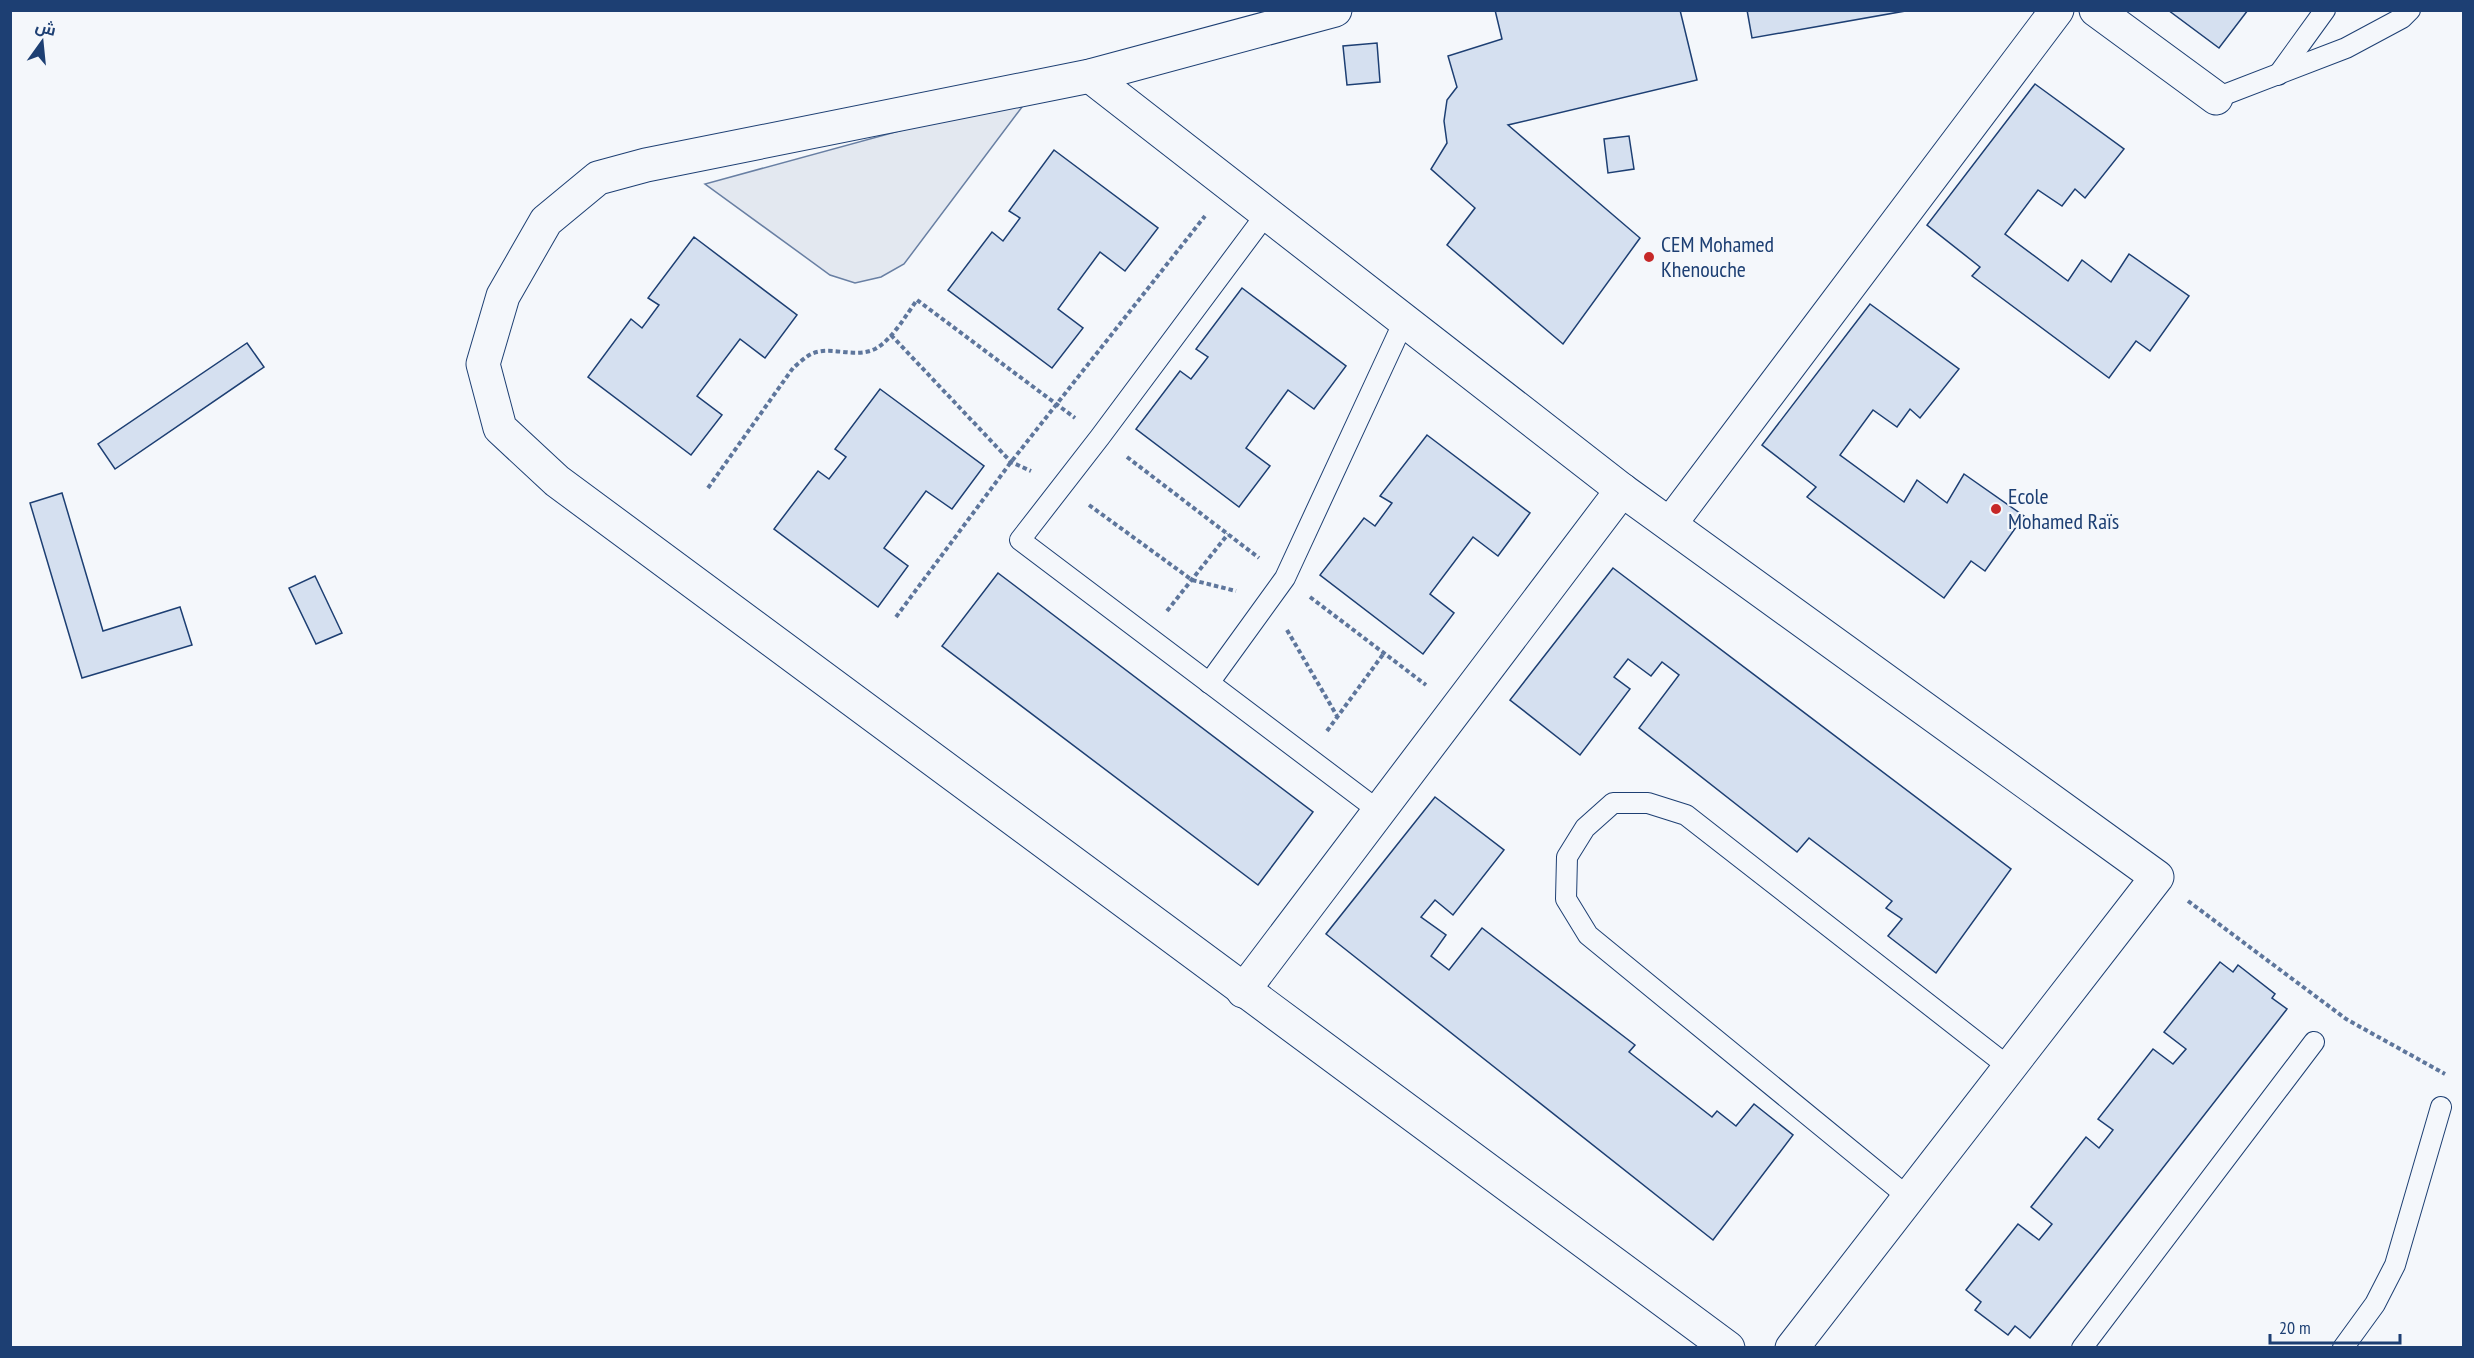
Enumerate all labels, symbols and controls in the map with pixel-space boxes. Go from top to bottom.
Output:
north arrow [12,12,72,72]
text: ش [33,15,58,40]
place label: CEM Mohamed Khenouche [1661,230,1774,283]
marker: CEM Mohamed Khenouche [1642,250,1656,264]
place label: Ecole Mohamed Raïs [2008,482,2119,535]
marker: Ecole Mohamed Raïs [1989,502,2003,516]
scale bar [2270,1307,2400,1345]
text: 20 m [2279,1316,2311,1339]

